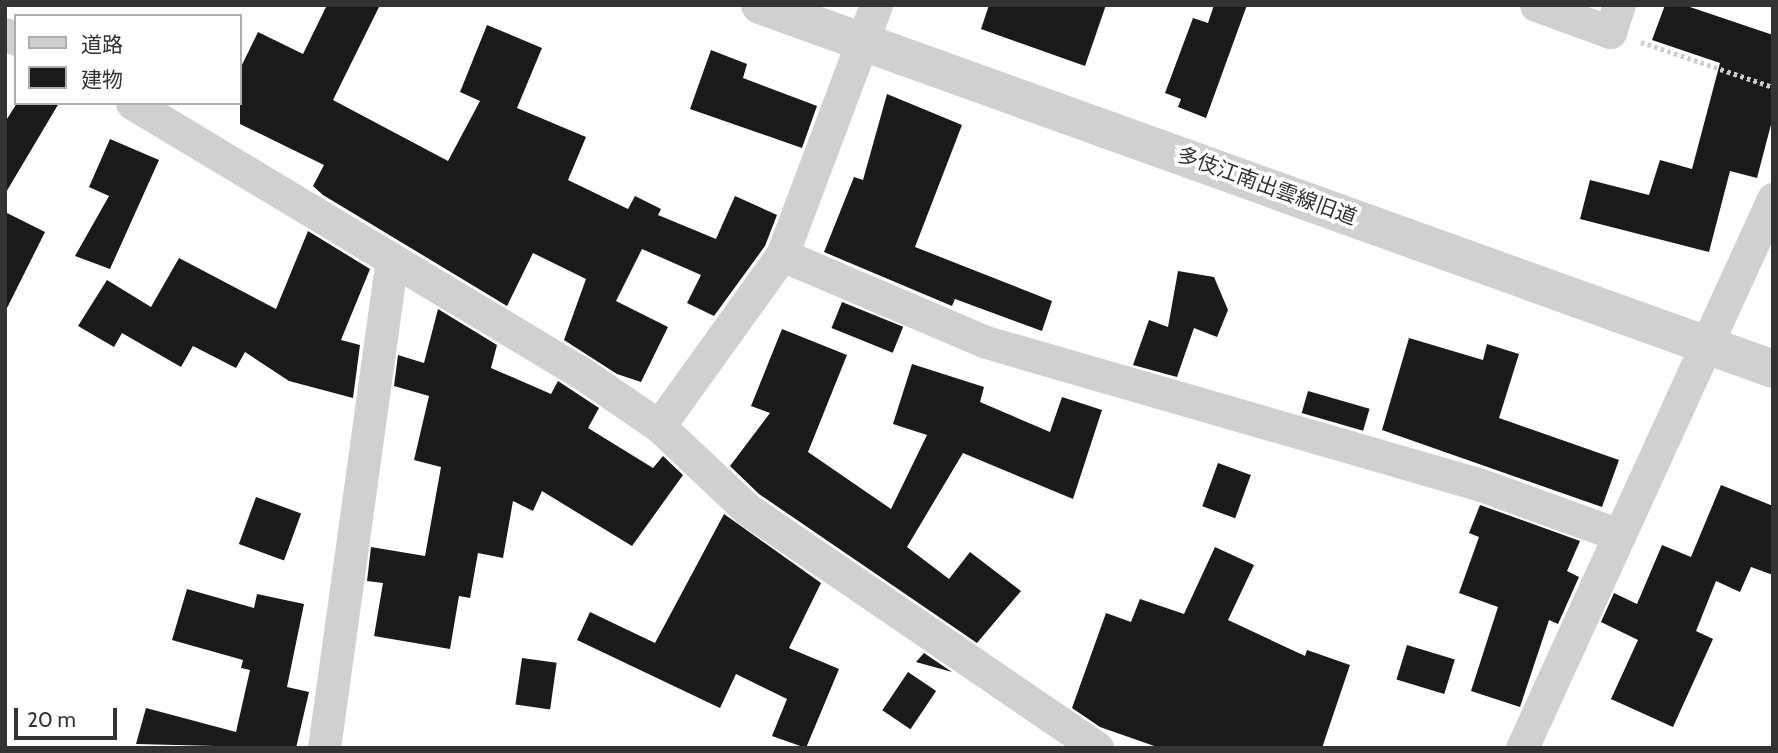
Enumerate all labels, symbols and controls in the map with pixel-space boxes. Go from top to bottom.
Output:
legend [14,14,242,105]
text: 道路 [81,32,123,57]
text: 建物 [81,67,123,92]
street label: 多伎江南出雲線旧道 [1174,142,1360,230]
scale bar [18,694,121,738]
text: 20 m [27,707,76,732]

